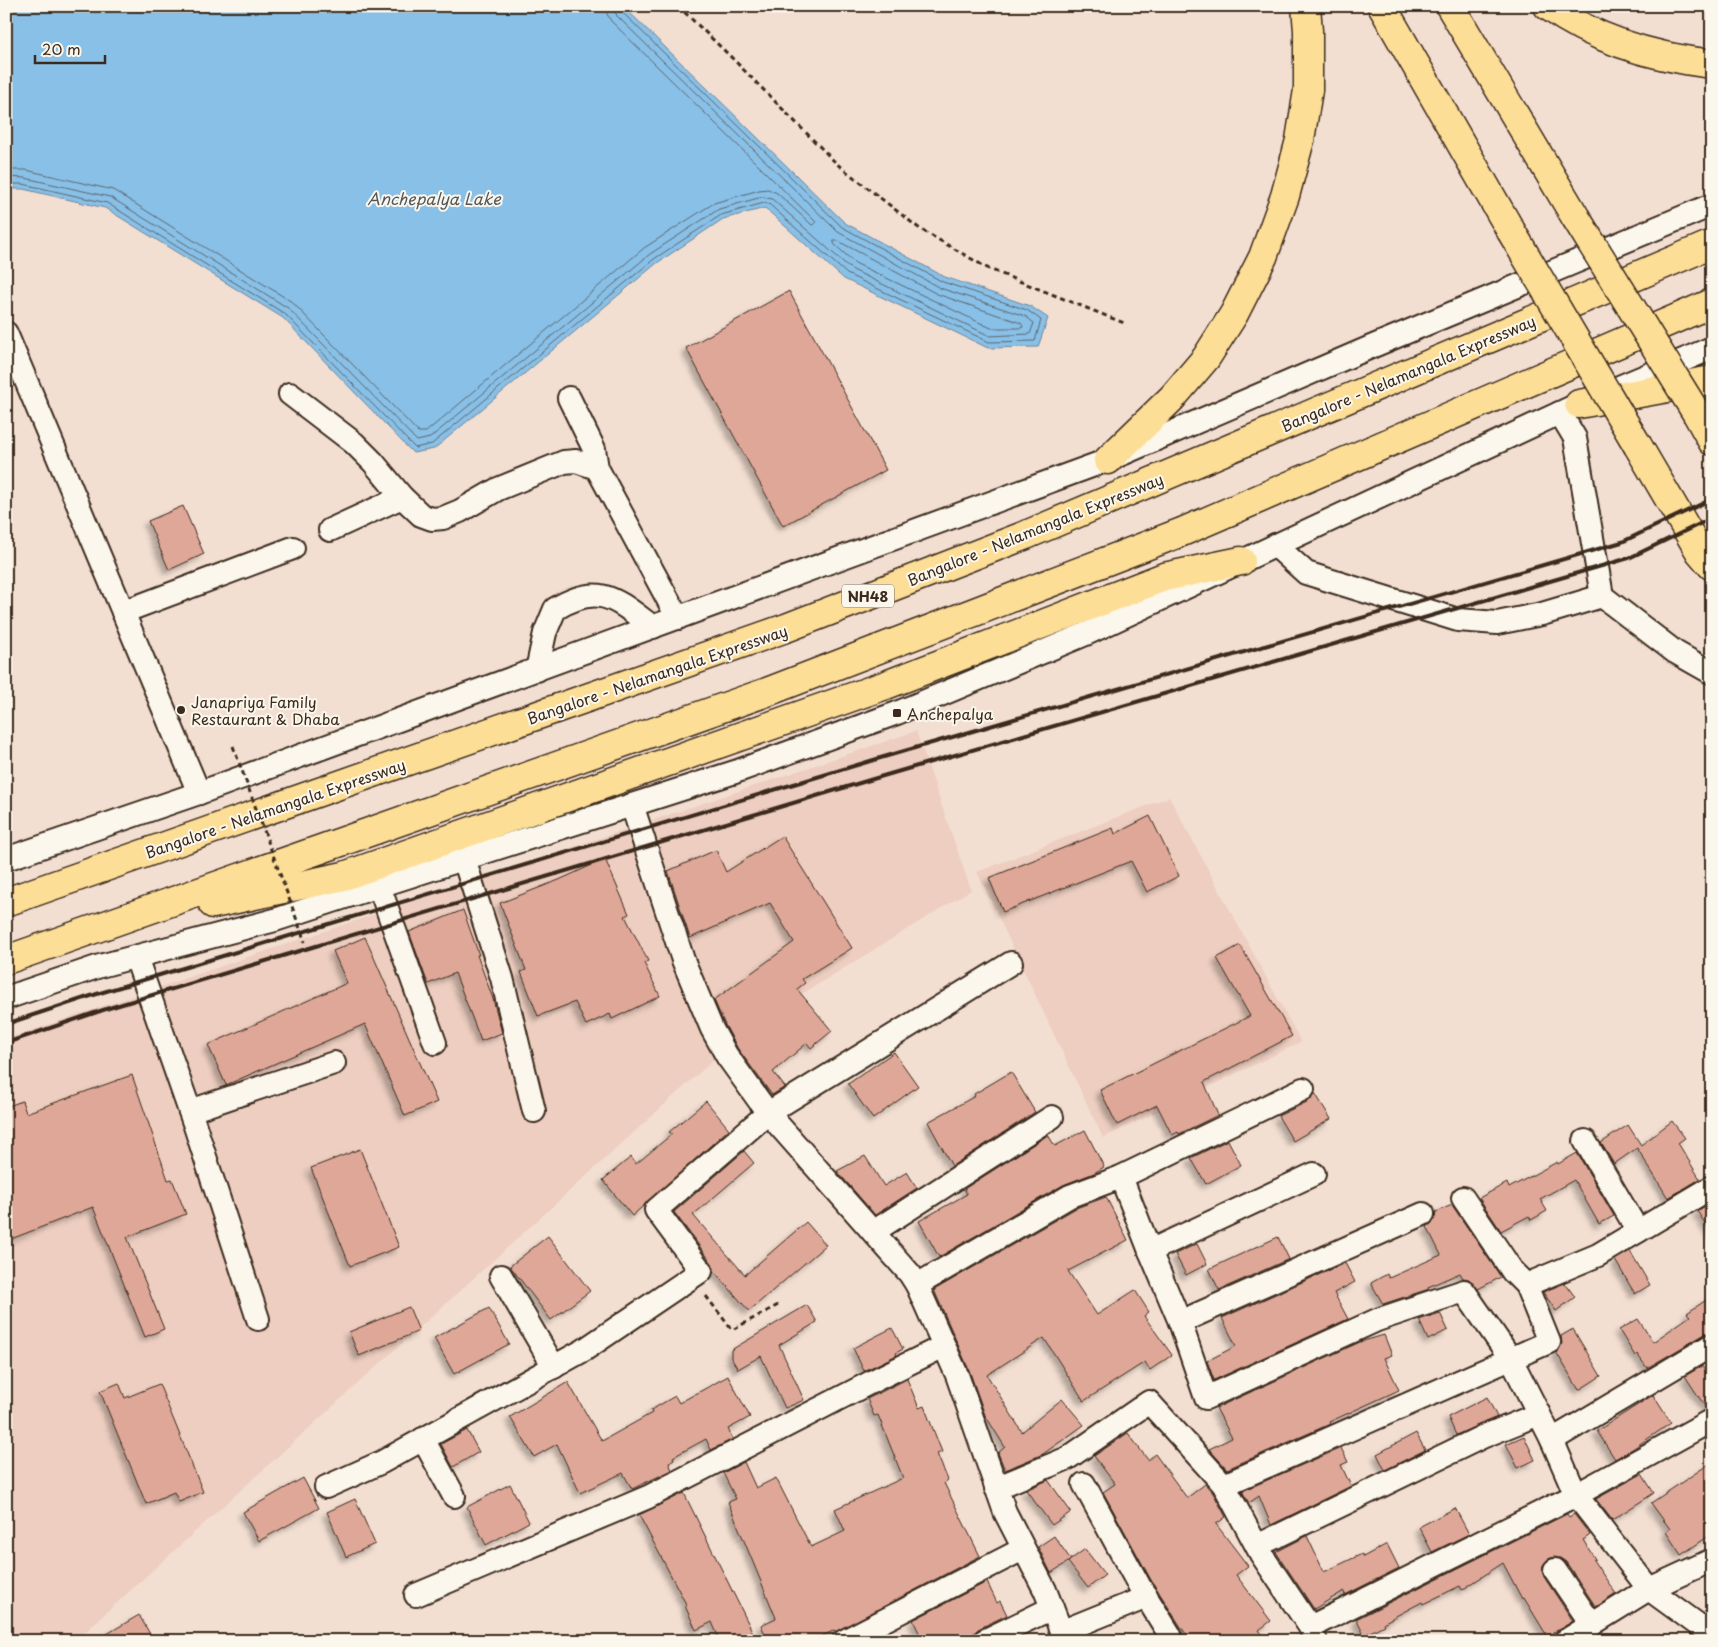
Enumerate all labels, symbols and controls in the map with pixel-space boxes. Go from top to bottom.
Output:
scale bar [35,32,105,64]
text: 20 m [42,37,81,60]
water label: Anchepalya Lake [367,186,502,210]
street label: Bangalore - Nelamangala Expressway [1277,309,1539,437]
street label: Bangalore - Nelamangala Expressway [904,467,1166,591]
road number: NH48 [842,584,894,608]
street label: Bangalore - Nelamangala Expressway [524,618,790,730]
place label: Janapriya Family Restaurant & Dhaba [191,690,340,730]
place label: Anchepalya [907,702,994,725]
marker: Janapriya Family Restaurant & Dhaba [175,704,187,716]
marker: Anchepalya [891,707,903,719]
street label: Bangalore - Nelamangala Expressway [142,752,408,864]

